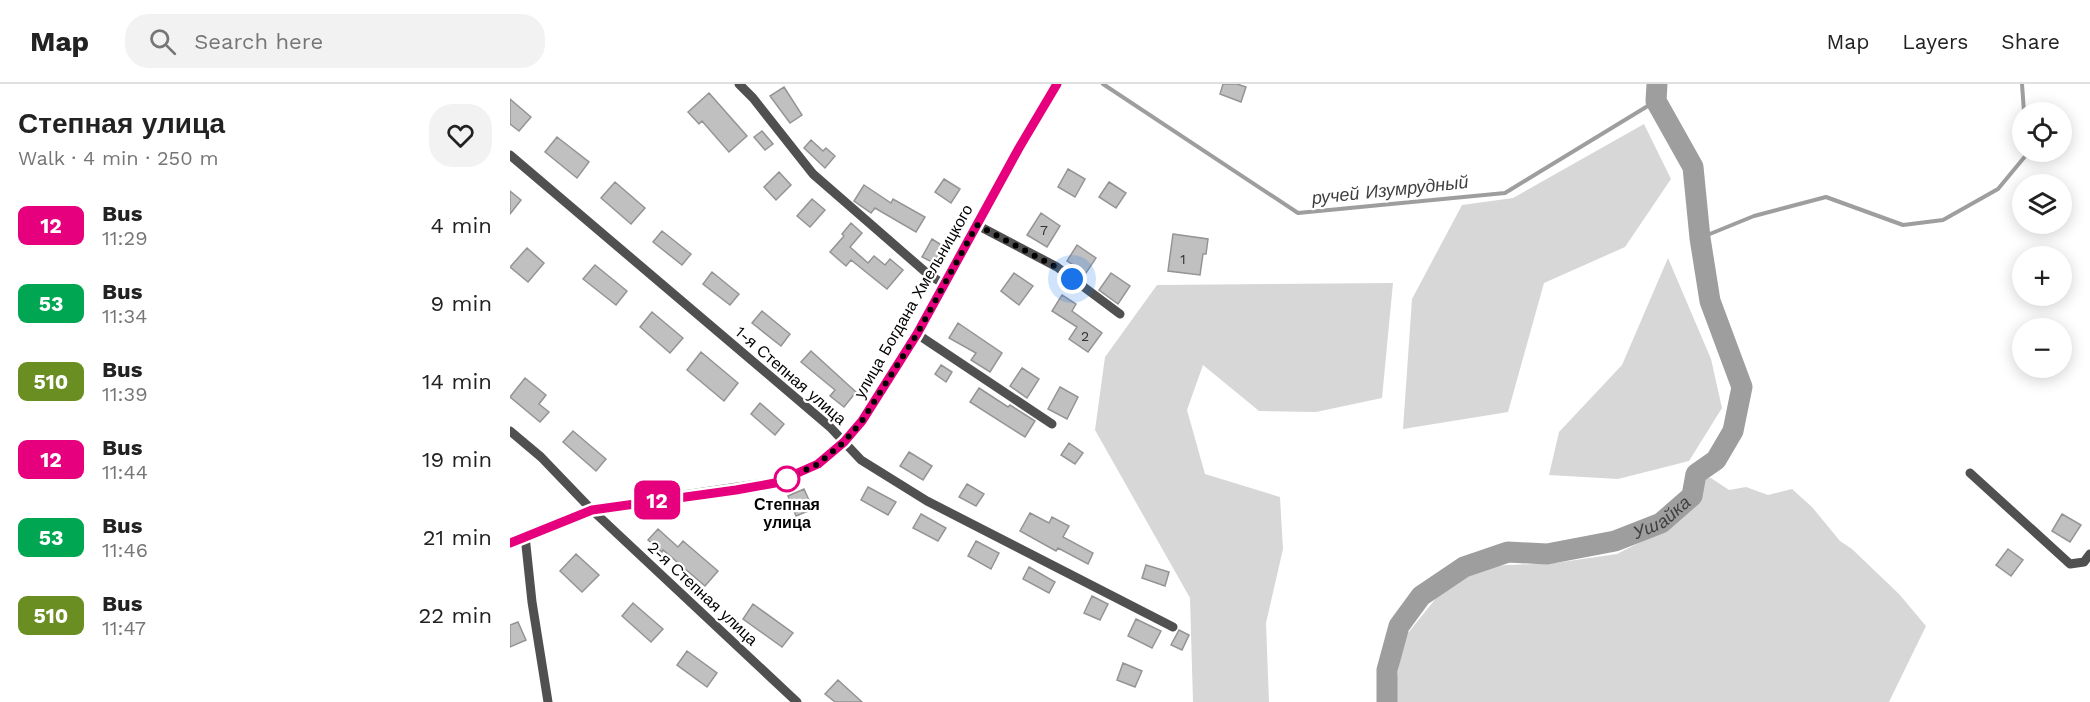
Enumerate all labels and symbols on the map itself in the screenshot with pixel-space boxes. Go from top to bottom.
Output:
water label: ручей Изумрудный [1310,171,1469,208]
street label: улица Богдана Хмельницкого [850,201,977,401]
house number: 7 [1040,222,1048,238]
house number: 1 [1180,251,1186,267]
your location [1057,264,1087,294]
street label: 1-я Степная улица [731,322,850,429]
house number: 2 [1081,328,1089,344]
marker: Степная улица [774,466,800,492]
line badge: 12 [630,480,684,520]
water label: Ушайка [1629,491,1694,543]
place label: Степная улица [754,495,820,532]
street label: 2-я Степная улица [644,538,762,649]

